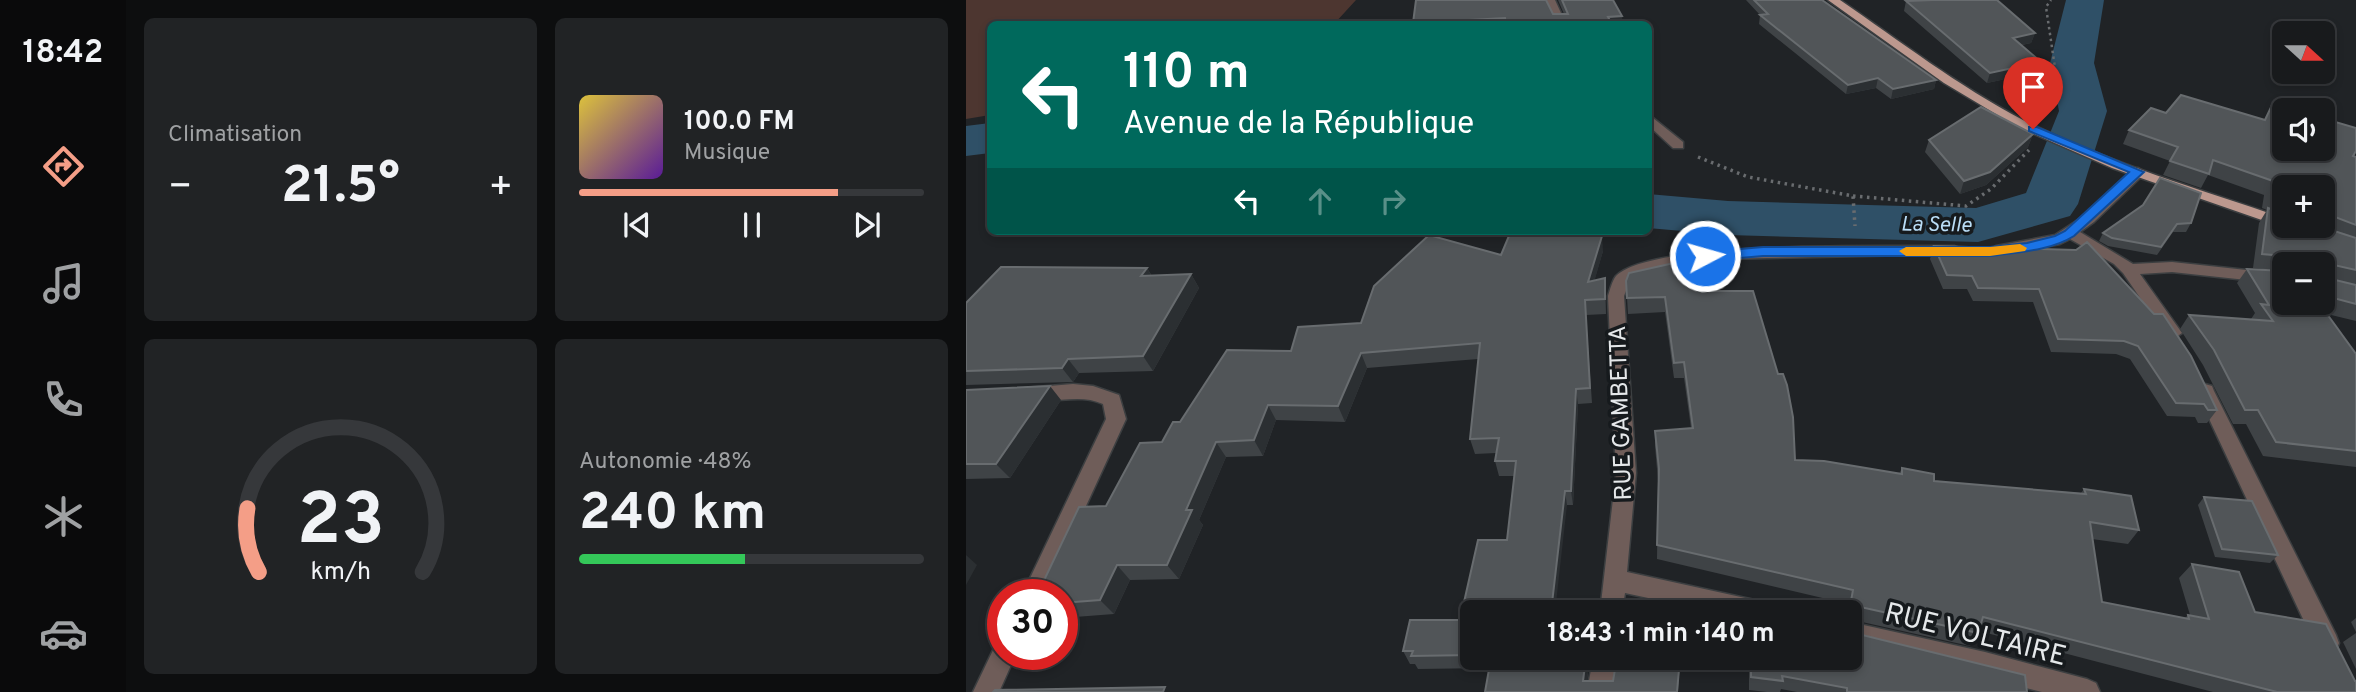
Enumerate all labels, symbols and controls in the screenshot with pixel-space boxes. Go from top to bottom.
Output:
north arrow [2272,21,2334,84]
map controls [2272,21,2335,315]
text: 18:42 [23,34,103,74]
text: 110 m [1123,44,1250,106]
icon: left [1008,49,1099,140]
pin [2003,57,2063,129]
icon: arrive [2014,68,2052,106]
button: sound [2272,98,2335,161]
text: Avenue de la République [1123,105,1474,145]
text: 100.0 FM [684,106,795,139]
text: Climatisation [168,121,302,150]
text: Musique [684,139,770,168]
icon: directions [39,142,88,191]
text: 21.5° [281,155,400,221]
text: − [168,164,193,213]
text: + [488,164,513,213]
button: + [2272,175,2335,238]
icon: left [1228,182,1266,220]
icon: ahead [1301,182,1339,220]
icon: right [1374,182,1412,220]
icon: previous [618,206,656,244]
icon: pause [733,206,771,244]
icon: next [848,206,886,244]
water label: La Selle [1900,211,1973,240]
position arrow [1668,219,1742,293]
button: − [2272,252,2335,315]
icon: music [39,259,88,308]
street label: RUE GAMBETTA [1604,325,1640,501]
icon: phone [39,375,88,424]
text: Autonomie · 48% [579,448,752,477]
text: 23 [296,479,385,571]
text: 240 km [579,482,766,548]
icon: climate [39,492,88,541]
text: km/h [310,557,371,589]
speed limit sign: 30 [987,579,1078,670]
street label: RUE VOLTAIRE [1881,596,2070,676]
icon: car [39,609,88,658]
text: 18:43 · 1 min · 140 m [1547,618,1775,651]

